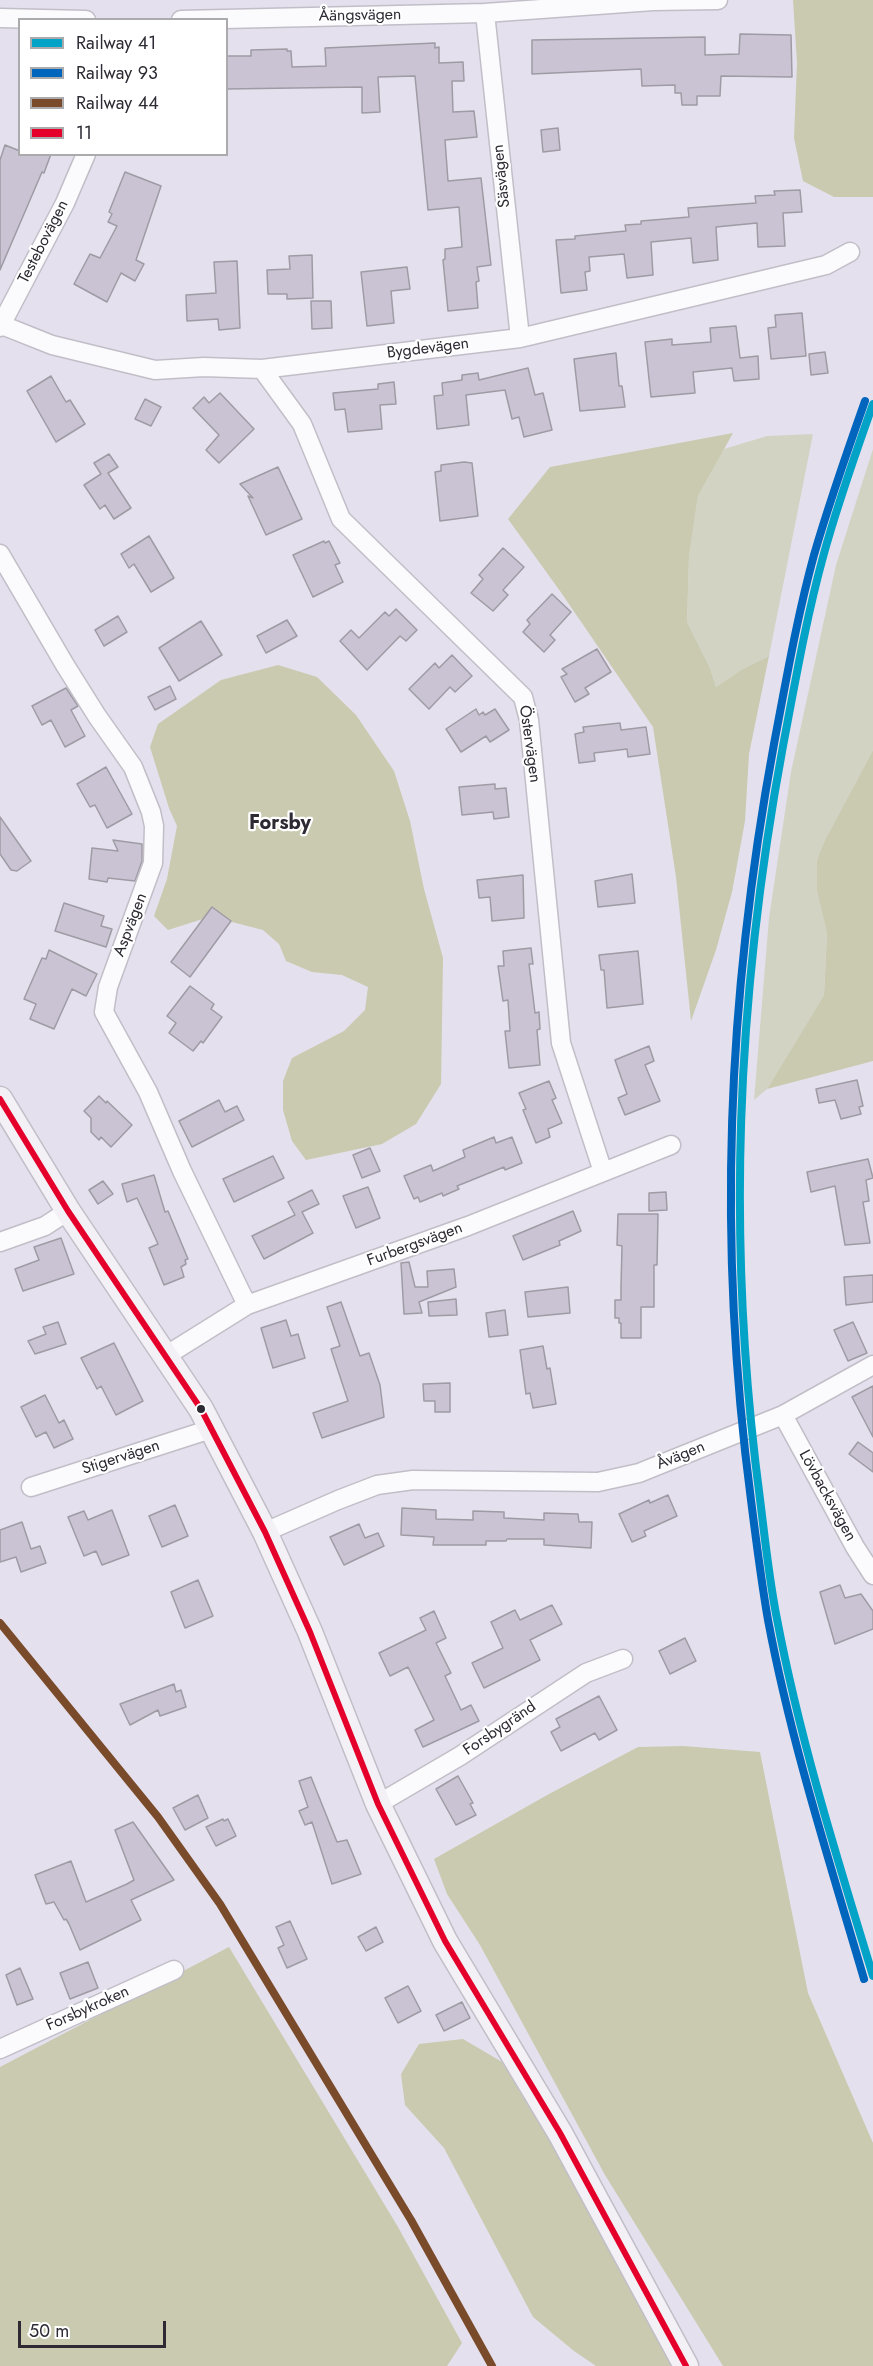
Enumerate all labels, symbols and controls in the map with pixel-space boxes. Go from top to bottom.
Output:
street label: Åängsvägen [318,6,402,26]
legend [18,18,228,156]
text: Railway 41 [76,30,156,56]
text: Railway 93 [76,60,158,86]
text: Railway 44 [76,90,159,116]
text: 11 [76,120,92,146]
street label: Säsvägen [489,143,515,209]
street label: Testebovägen [15,197,73,287]
street label: Bygdevägen [386,334,470,364]
street label: Östervägen [514,704,544,784]
district label: Forsby [249,812,311,836]
street label: Aspvägen [110,891,152,959]
street label: Furbergsvägen [365,1219,465,1271]
unlabelled marker [195,1403,207,1415]
street label: Stigervägen [80,1436,162,1480]
street label: Åvägen [654,1438,708,1474]
street label: Lövbacksvägen [794,1447,860,1545]
street label: Forsbygränd [460,1698,540,1760]
street label: Forsbykroken [44,1982,132,2036]
scale bar [21,2309,170,2347]
text: 50 m [29,2318,69,2344]

